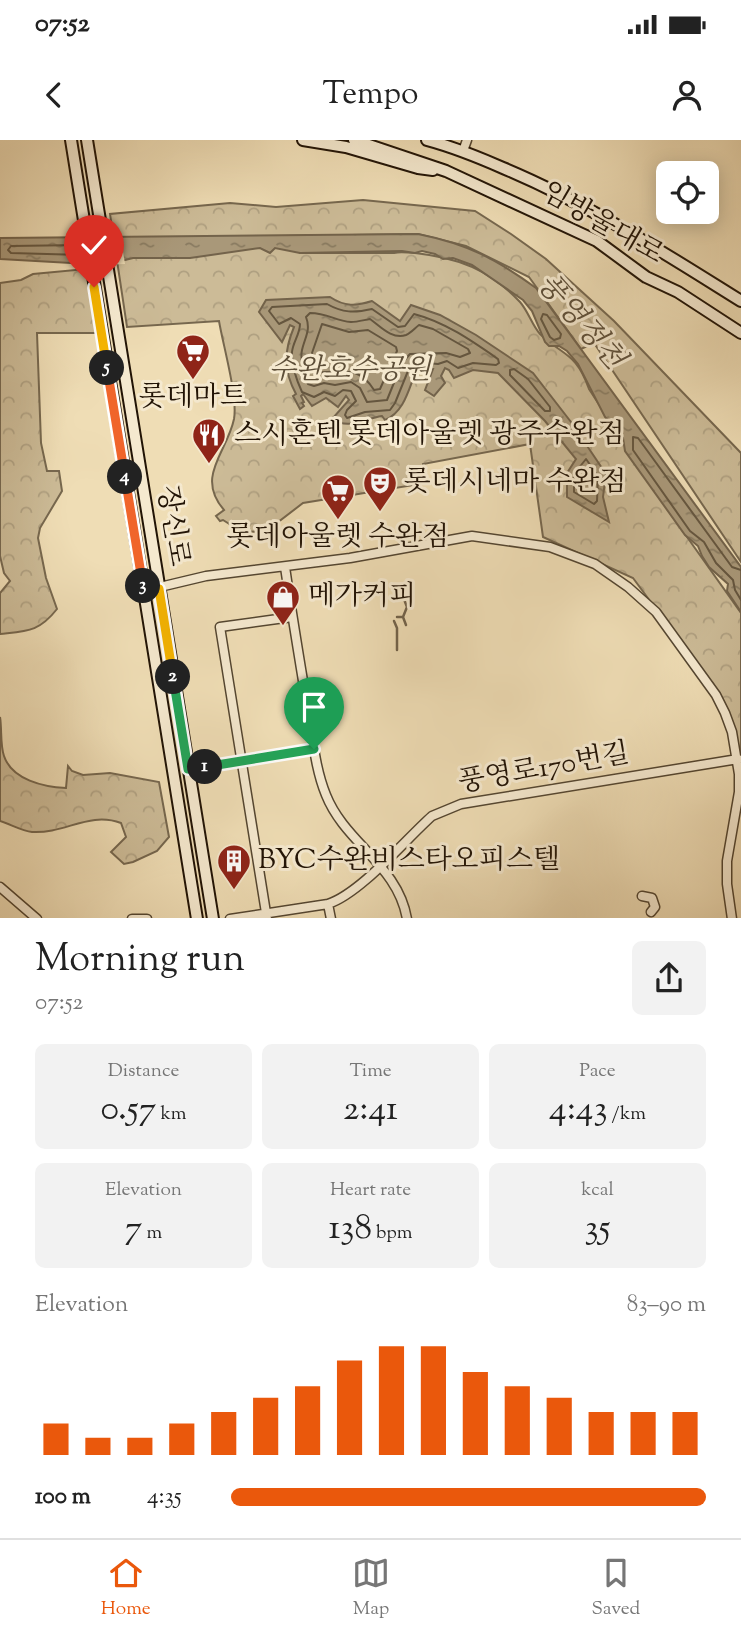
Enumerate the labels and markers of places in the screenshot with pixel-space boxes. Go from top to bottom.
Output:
pin [64,215,124,287]
supermarket icon: 롯데마트 [174,332,212,381]
pin: 5 [90,350,124,386]
place label: 롯데마트 [139,378,247,418]
place label: 스시혼텐 롯데아울렛 광주수완점 [234,415,625,455]
restaurant icon: 스시혼텐 롯데아울렛 광주수완점 [190,416,228,465]
pin: 4 [108,460,142,494]
place label: 롯데시네마 수완점 [404,463,626,503]
theatre icon: 롯데시네마 수완점 [361,464,399,513]
supermarket icon: 롯데아울렛 수완점 [319,472,357,521]
place label: 롯데아울렛 수완점 [227,518,449,558]
pin: 3 [125,568,160,604]
place label: 메가커피 [308,577,416,617]
shop icon: 메가커피 [264,578,302,627]
pin: 2 [156,660,190,694]
pin [284,677,344,749]
pin: 1 [188,750,222,784]
place label: BYC수완비스타오피스텔 [258,841,560,881]
building icon: BYC수완비스타오피스텔 [215,842,253,891]

